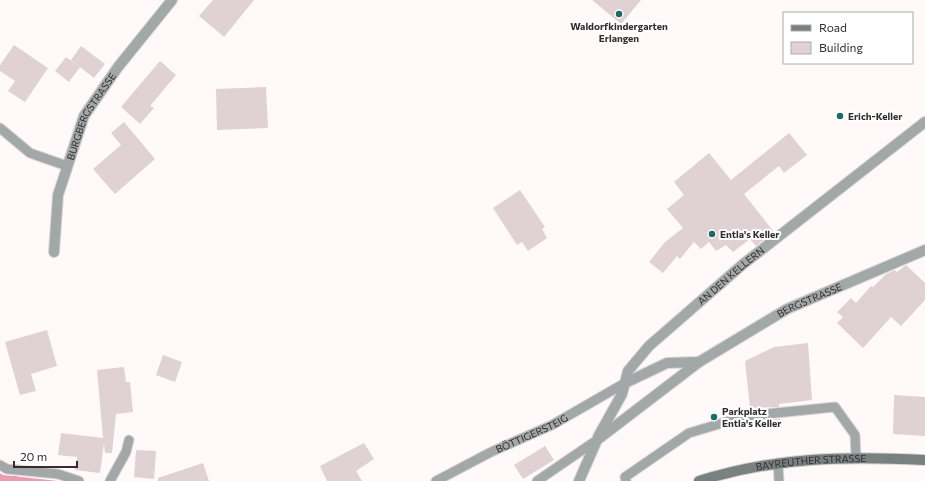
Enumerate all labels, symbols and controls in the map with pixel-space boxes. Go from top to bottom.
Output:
marker: Waldorfkindergarten Erlangen [614,9,624,19]
legend [783,12,913,64]
place label: Waldorfkindergarten Erlangen [570,20,668,44]
text: Road [819,20,847,34]
text: Building [819,40,863,54]
street label: BURGBERGSTRASSE [64,70,118,162]
place label: Erich-Keller [848,110,902,122]
marker: Erich-Keller [835,111,845,121]
place label: Entla's Keller [720,228,779,240]
marker: Entla's Keller [707,229,717,239]
street label: AN DEN KELLERN [695,244,766,307]
street label: BERGSTRASSE [775,280,844,320]
place label: Parkplatz Entla's Keller [722,405,781,429]
street label: BÖTTIGERSTEIG [494,411,570,455]
marker: Parkplatz Entla's Keller [709,412,719,422]
scale bar [14,443,77,469]
text: 20 m [20,449,47,463]
street label: BAYREUTHER STRASSE [755,452,866,473]

